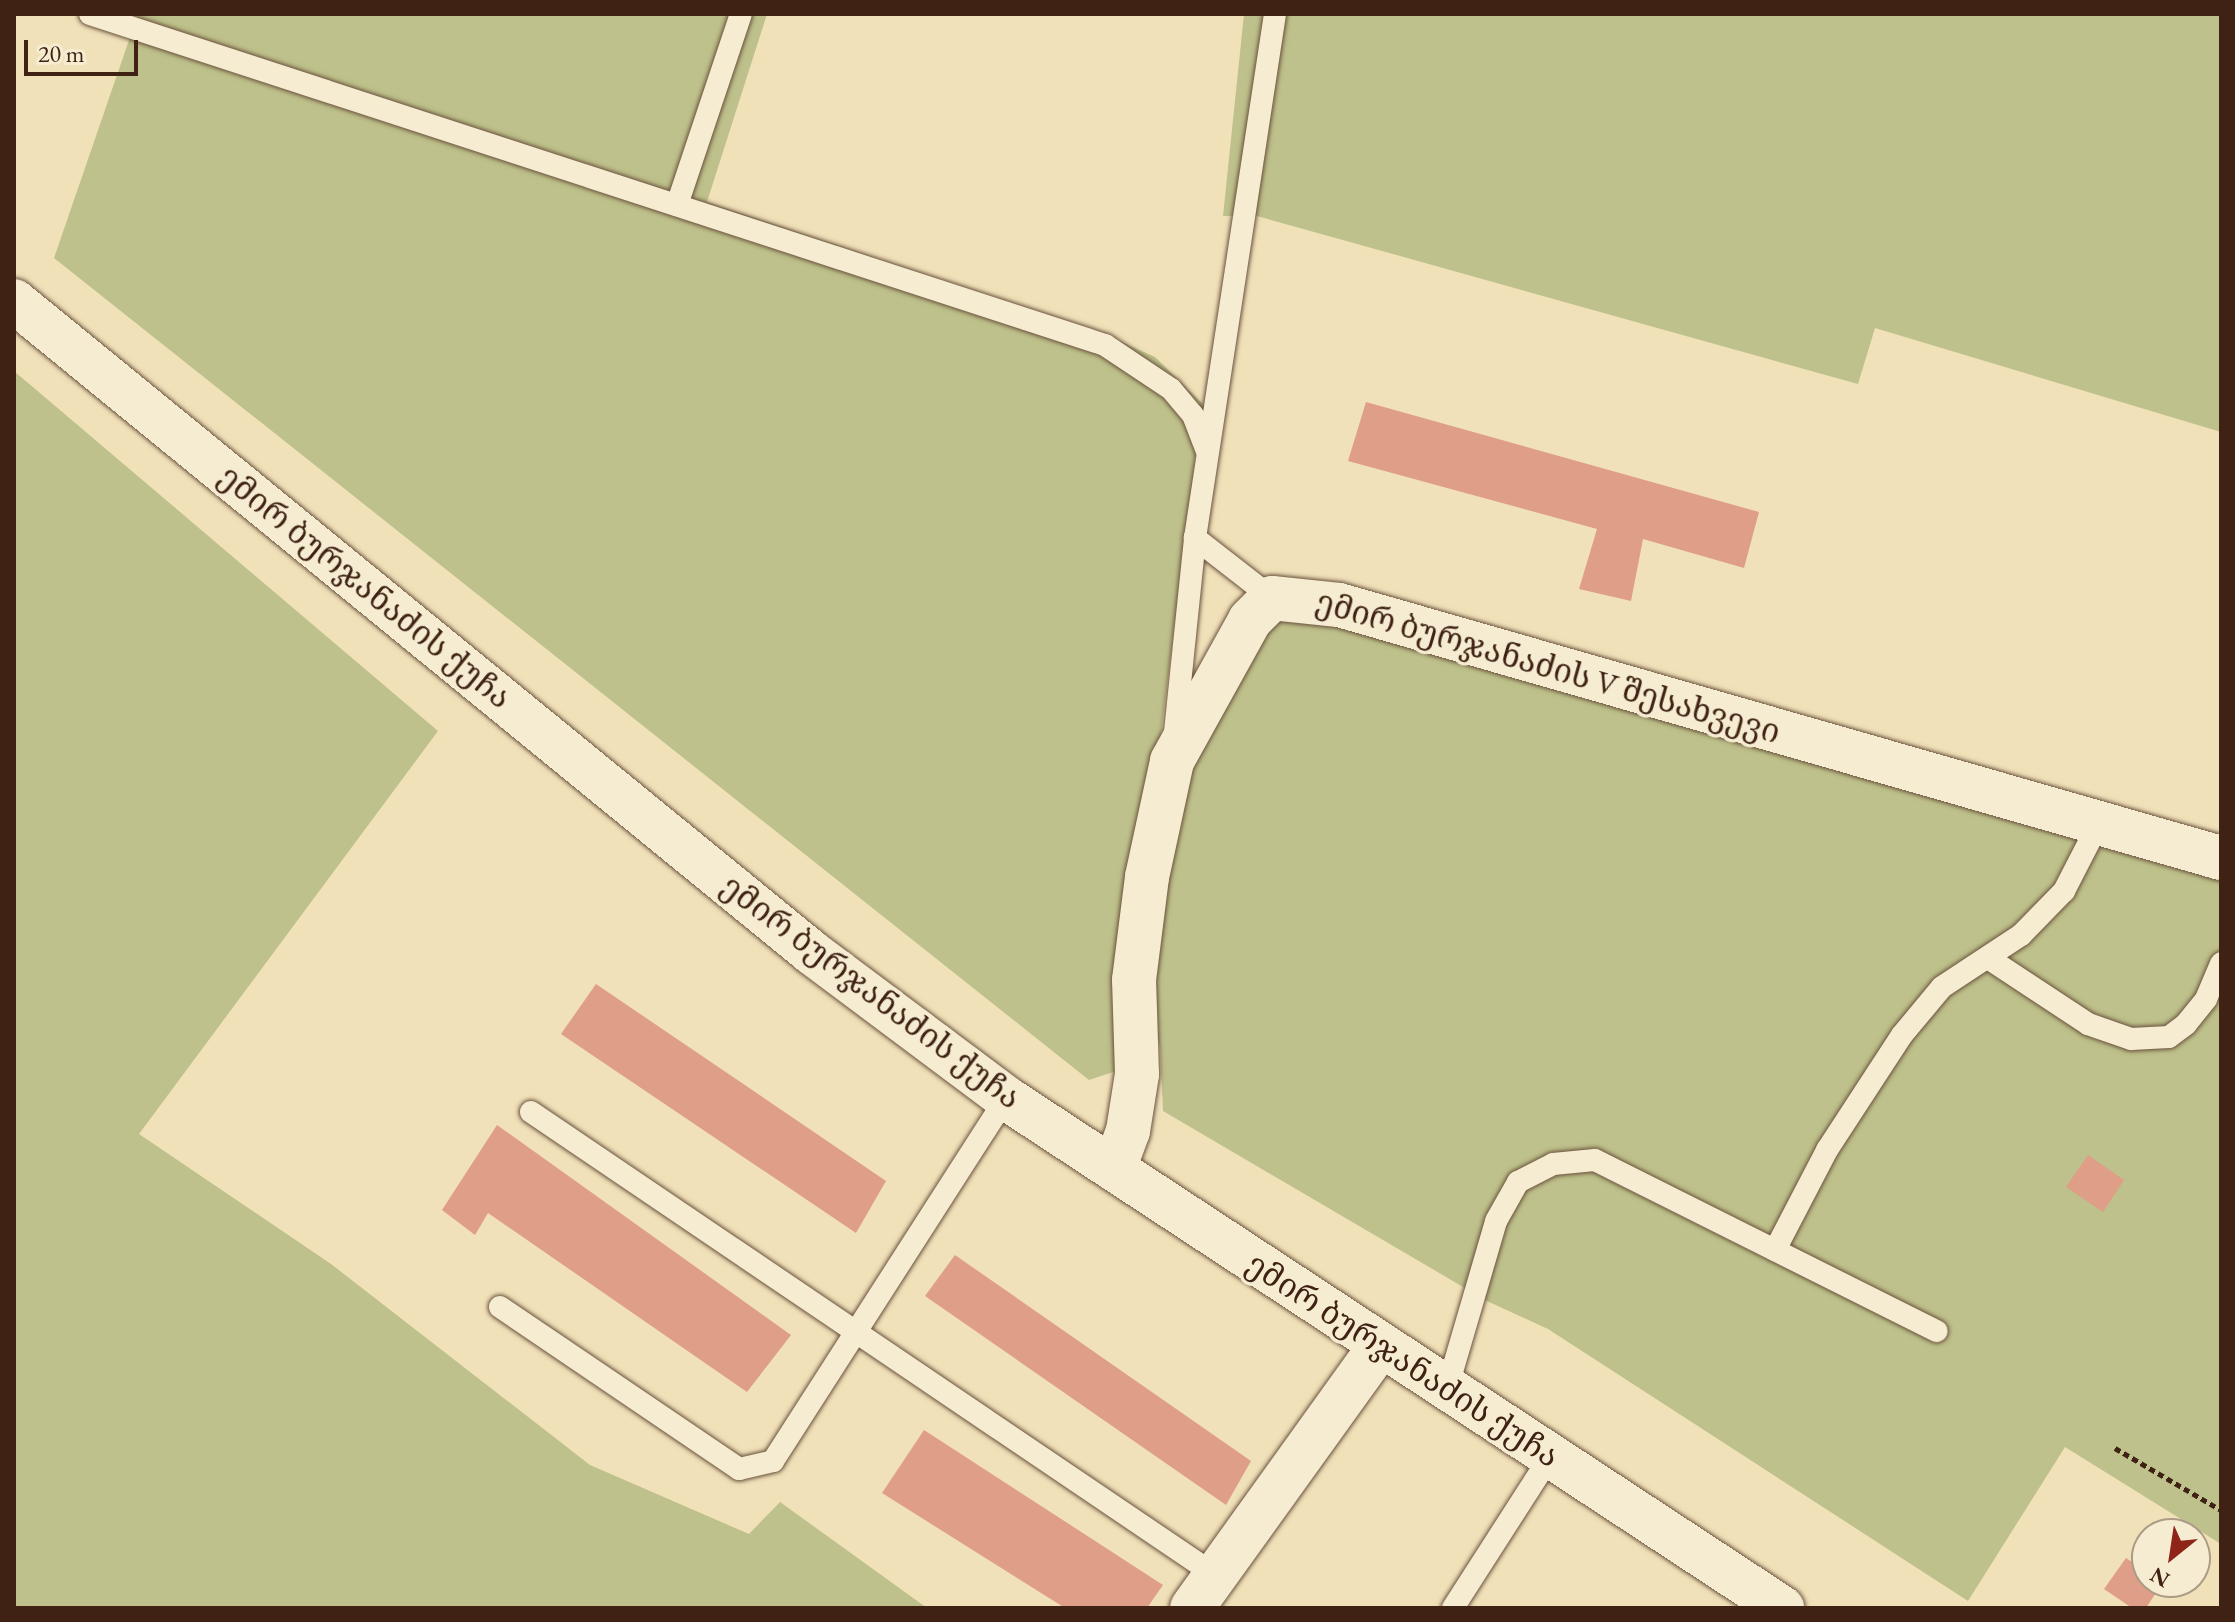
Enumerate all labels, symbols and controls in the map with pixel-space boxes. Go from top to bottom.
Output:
scale bar [28,24,142,74]
text: 20 m [38,38,85,69]
street label: ემირ ბურჯანაძის ქუჩა [211,457,519,717]
street label: ემირ ბურჯანაძის V შესახვევი [1311,582,1785,752]
street label: ემირ ბურჯანაძის ქუჩა [714,867,1028,1117]
street label: ემირ ბურჯანაძის ქუჩა [1239,1244,1567,1476]
north arrow [2131,1518,2211,1598]
text: N [2145,1560,2175,1594]

